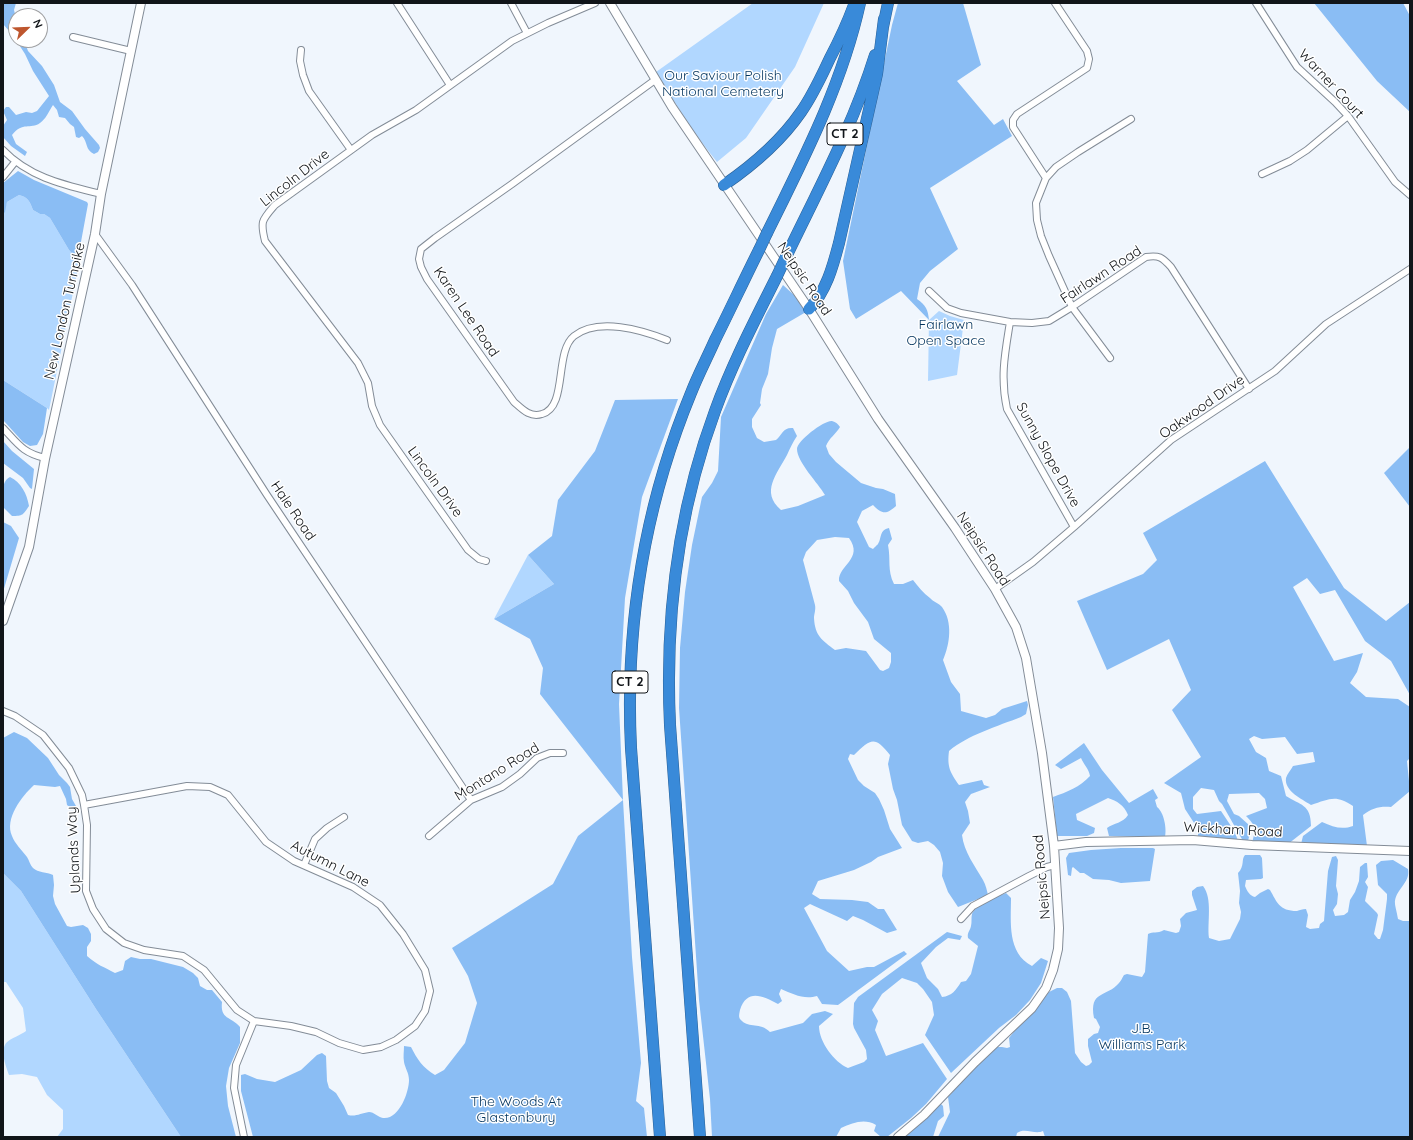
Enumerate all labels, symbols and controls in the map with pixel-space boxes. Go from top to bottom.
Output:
north arrow [8,8,48,48]
text: N [30,17,46,30]
street label: Warner Court [1295,46,1367,122]
park label: Our Saviour Polish National Cemetery [662,68,784,100]
road number: CT 2 [827,123,863,145]
street label: Lincoln Drive [257,146,333,210]
street label: Neipsic Road [773,239,835,319]
street label: New London Turnpike [41,241,89,381]
street label: Fairlawn Road [1057,243,1145,307]
street label: Karen Lee Road [430,264,502,360]
park label: Fairlawn Open Space [906,317,986,350]
street label: Oakwood Drive [1156,371,1248,443]
street label: Sunny Slope Drive [1012,400,1084,510]
street label: Lincoln Drive [404,443,466,521]
street label: Hale Road [267,478,319,544]
street label: Neipsic Road [953,509,1013,589]
road number: CT 2 [612,671,648,693]
street label: Montano Road [452,739,542,805]
street label: Uplands Way [63,806,85,894]
street label: Wickham Road [1183,819,1283,841]
street label: Neipsic Road [1030,834,1054,920]
street label: Autumn Lane [288,837,372,891]
park label: J.B. Williams Park [1098,1021,1186,1054]
park label: The Woods At Glastonbury [471,1094,561,1126]

